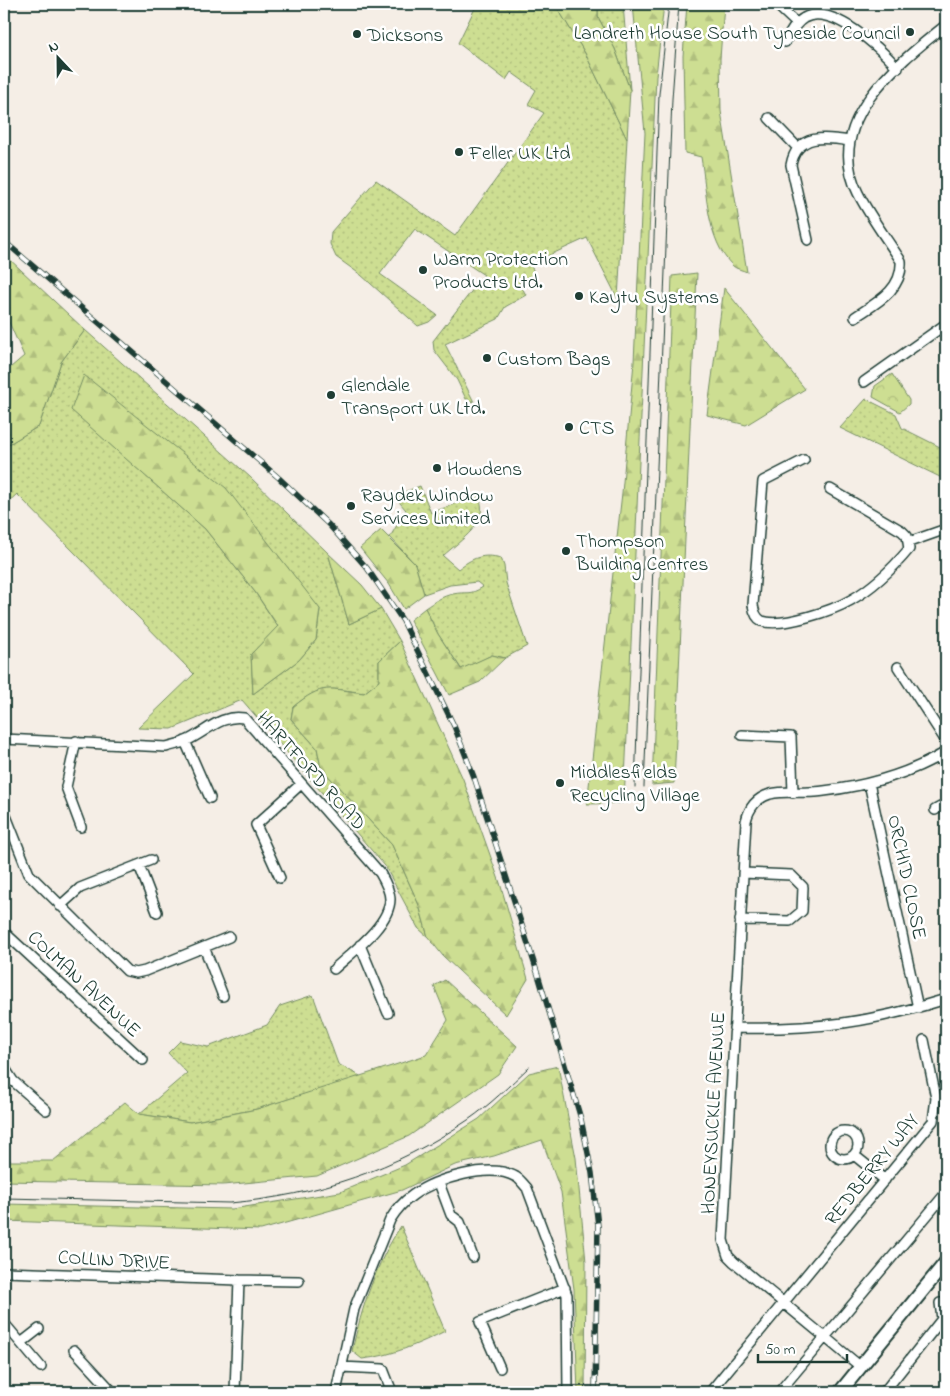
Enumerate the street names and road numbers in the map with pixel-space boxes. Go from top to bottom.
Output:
street label: HARTFORD ROAD [249,706,372,838]
street label: ORCHID CLOSE [878,813,933,942]
street label: COLMAN AVENUE [20,924,147,1045]
street label: HONEYSUCKLE AVENUE [695,1011,734,1215]
street label: REDBERRY WAY [819,1108,927,1233]
street label: COLLIN DRIVE [57,1244,171,1279]

